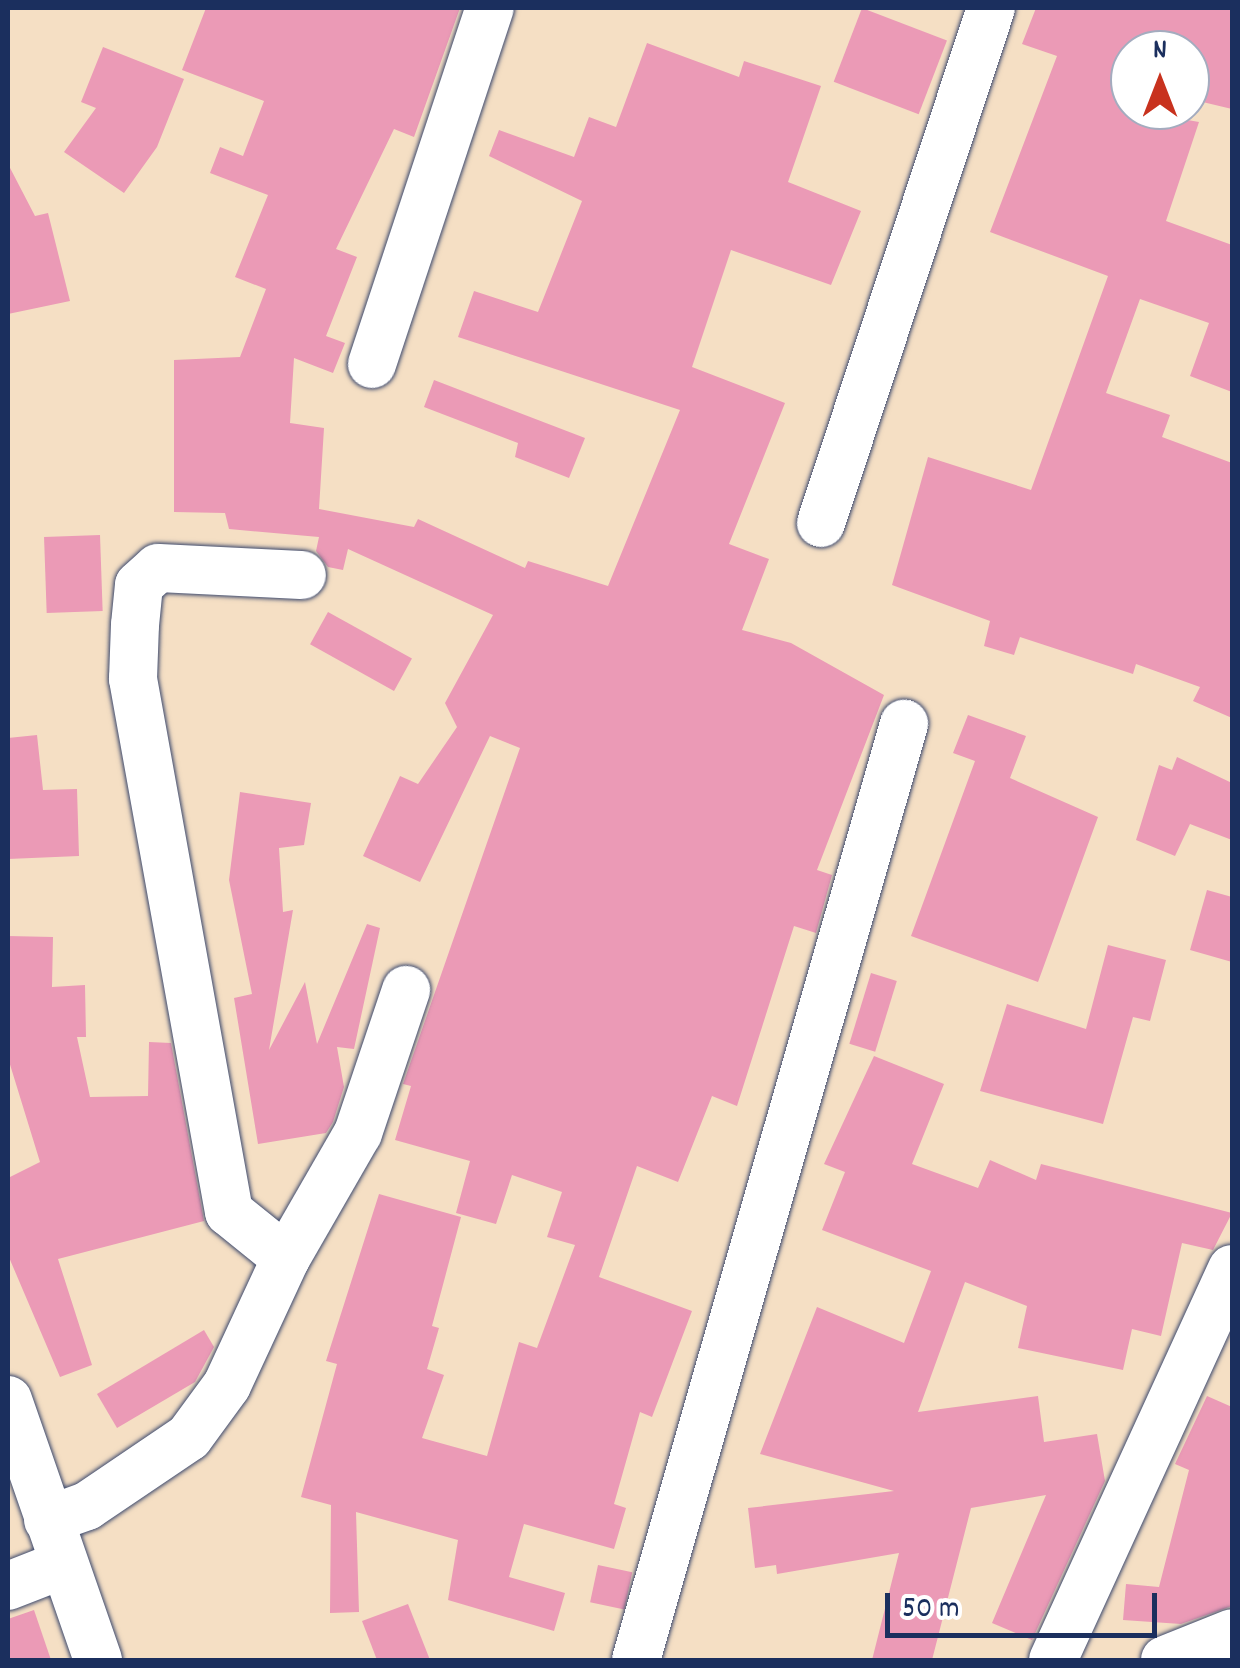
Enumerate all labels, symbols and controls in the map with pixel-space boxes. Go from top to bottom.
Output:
north arrow [1110,30,1210,130]
text: N [1153,32,1167,72]
scale bar [890,1573,1162,1635]
text: 50 m [902,1589,960,1632]

